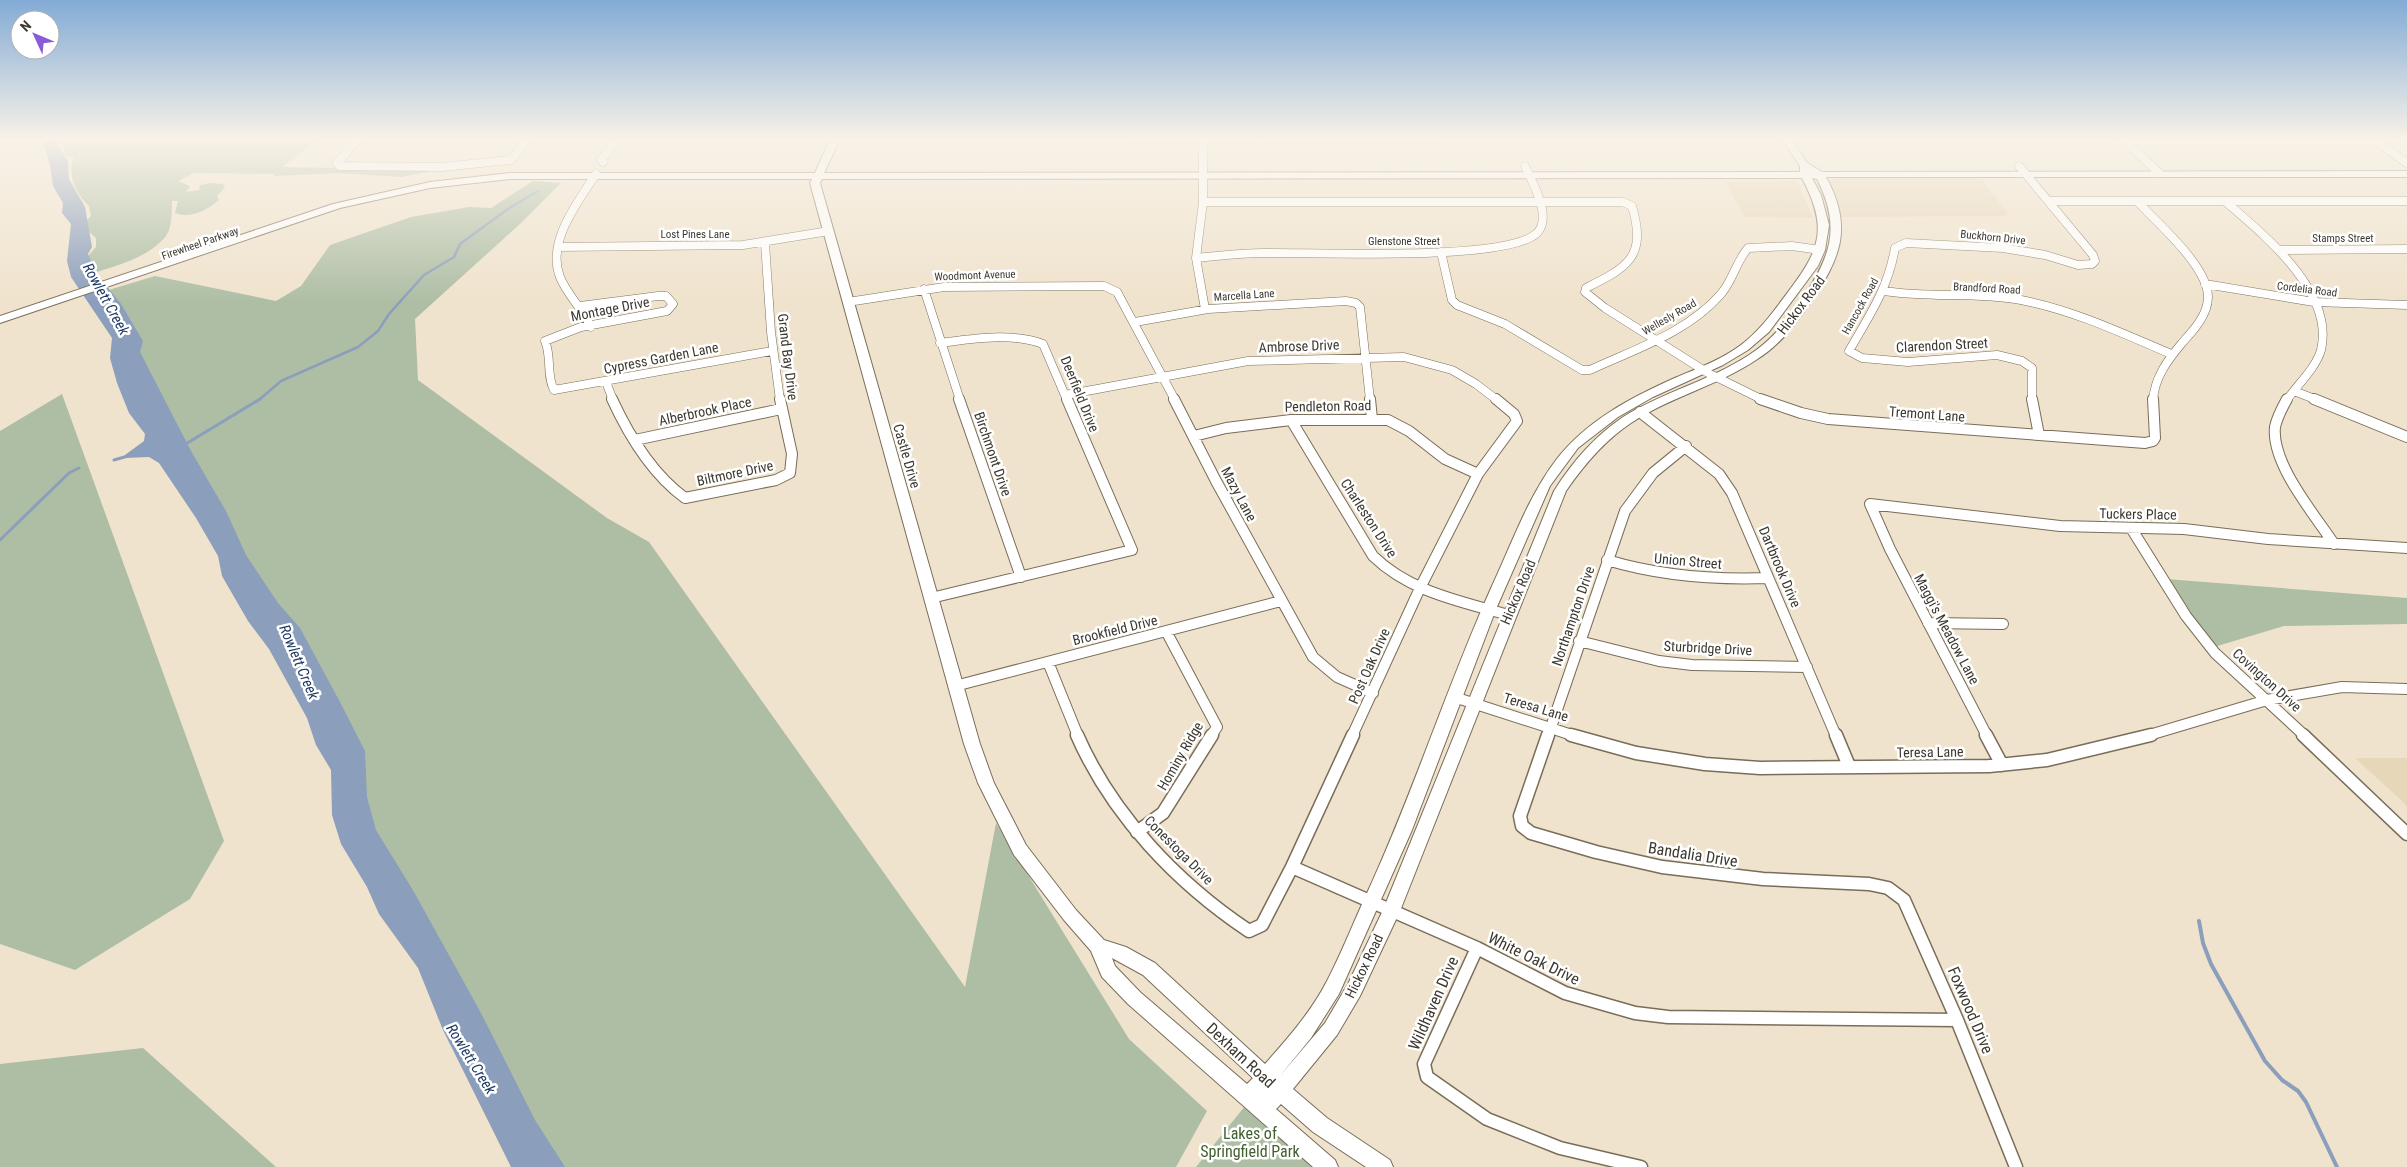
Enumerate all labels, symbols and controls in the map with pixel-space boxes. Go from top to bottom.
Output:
north arrow [10,10,60,60]
text: N [17,17,34,35]
street label: Firewheel Parkway [160,224,241,263]
street label: Lost Pines Lane [660,228,730,241]
street label: Buckhorn Drive [1960,228,2026,247]
street label: Stamps Street [2312,232,2374,245]
street label: Glenstone Street [1368,235,1440,248]
water label: Rowlett Creek [79,260,133,338]
street label: Woodmont Avenue [934,268,1016,283]
street label: Hickox Road [1774,273,1828,337]
street label: Hancock Road [1840,276,1881,337]
street label: Cordelia Road [2276,279,2338,300]
street label: Brandford Road [1953,280,2021,297]
street label: Marcella Lane [1213,287,1275,304]
street label: Montage Drive [569,293,651,324]
street label: Wellesly Road [1640,297,1699,338]
street label: Grand Bay Drive [775,313,801,402]
street label: Clarendon Street [1896,335,1988,355]
street label: Ambrose Drive [1258,337,1340,355]
street label: Cypress Garden Lane [602,339,720,377]
street label: Deerfield Drive [1058,354,1103,435]
street label: Alberbrook Place [657,393,753,429]
street label: Pendleton Road [1284,397,1372,415]
street label: Tremont Lane [1889,403,1966,425]
street label: Birchmont Drive [971,410,1015,499]
street label: Castle Drive [890,422,924,490]
street label: Biltmore Drive [695,457,775,489]
street label: Mazy Lane [1218,464,1260,524]
street label: Charleston Drive [1338,476,1401,561]
street label: Tuckers Place [2099,505,2177,523]
street label: Dartbrook Drive [1756,524,1804,610]
street label: Union Street [1654,550,1722,572]
street label: Hickox Road [1497,557,1539,627]
street label: Northampton Drive [1548,564,1598,668]
street label: Maggi's Meadow Lane [1911,571,1983,687]
street label: Brookfield Drive [1071,612,1159,648]
water label: Rowlett Creek [275,622,323,702]
street label: Post Oak Drive [1345,625,1393,706]
street label: Sturbridge Drive [1663,638,1753,658]
street label: Covington Drive [2229,645,2305,715]
street label: Teresa Lane [1502,690,1571,725]
street label: Hominy Ridge [1154,719,1206,793]
street label: Teresa Lane [1896,743,1964,761]
street label: Conestoga Drive [1141,812,1217,888]
street label: Bandalia Drive [1647,838,1739,871]
street label: White Oak Drive [1485,928,1583,989]
street label: Hickox Road [1342,931,1386,1001]
street label: Wildhaven Drive [1404,954,1463,1053]
street label: Foxwood Drive [1944,964,1997,1056]
street label: Dexham Road [1202,1019,1279,1092]
water label: Rowlett Creek [442,1021,500,1098]
park label: Lakes of Springfield Park [1200,1124,1301,1161]

